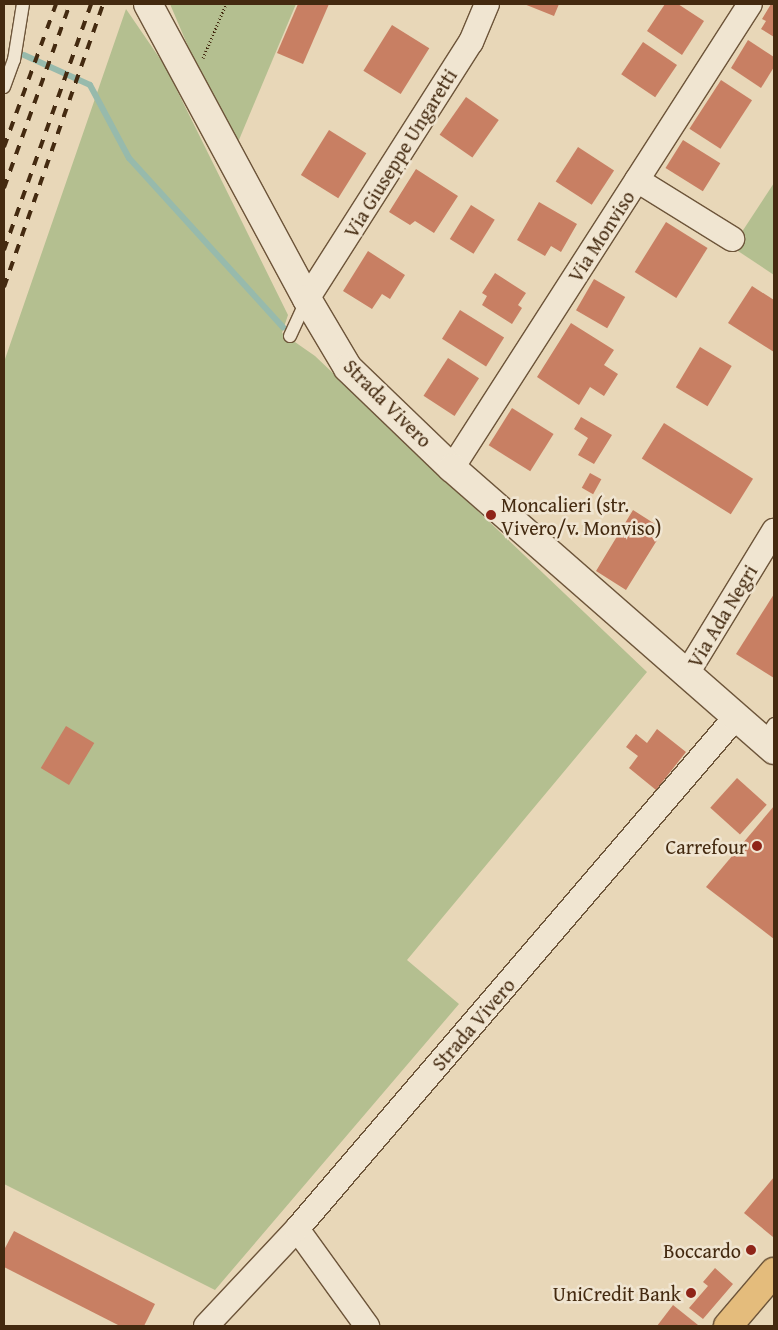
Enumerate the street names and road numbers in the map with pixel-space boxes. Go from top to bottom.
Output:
street label: Via Giuseppe Ungaretti [338,64,462,242]
street label: Via Monviso [563,186,639,286]
street label: Strada Vivero [339,354,437,452]
street label: Via Ada Negri [682,560,762,672]
street label: Strada Vivero [426,973,520,1075]

